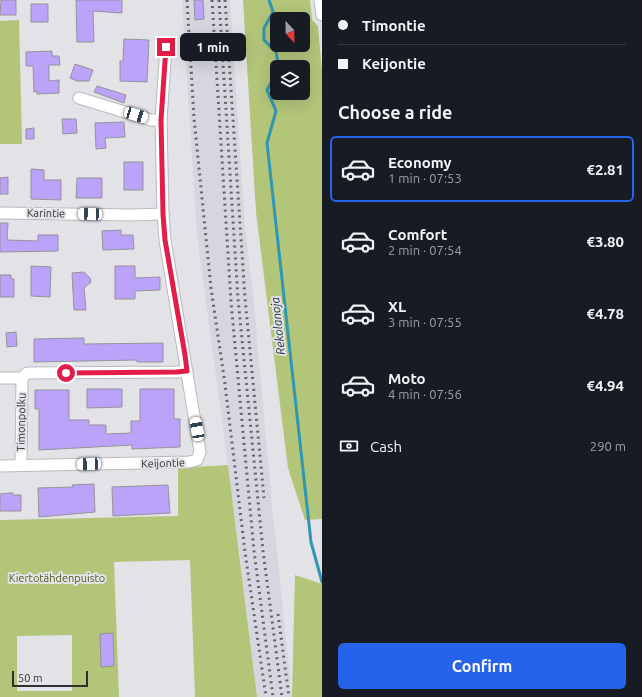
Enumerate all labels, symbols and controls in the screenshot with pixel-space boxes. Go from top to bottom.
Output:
north arrow [270,12,310,52]
map controls [270,12,310,100]
text: Timontie [362,17,426,34]
callout: 1 min [180,33,246,61]
route end [157,38,175,56]
text: 1 min [197,40,229,54]
text: Keijontie [362,55,426,72]
button: layers [270,60,310,100]
text: Choose a ride [338,102,452,122]
car [123,106,149,124]
icon: car [340,151,376,187]
text: Economy [388,154,452,171]
text: €2.81 [586,161,624,178]
text: 1 min · 07:53 [388,171,462,185]
street label: Karintie [27,207,65,219]
car [78,208,102,220]
icon: car [340,223,376,259]
text: Comfort [388,226,447,243]
text: €3.80 [586,233,624,250]
text: 2 min · 07:54 [388,243,462,257]
icon: car [340,295,376,331]
water label: Rekolanoja [268,296,287,356]
text: XL [388,298,406,315]
text: €4.78 [586,305,624,322]
text: 3 min · 07:55 [388,315,462,329]
route start [57,364,75,382]
icon: car [340,367,376,403]
text: Moto [388,370,426,387]
text: €4.94 [586,377,624,394]
text: 4 min · 07:56 [388,387,462,401]
street label: Timonpolku [14,392,28,452]
car [189,416,205,442]
icon: cash [338,435,360,457]
text: Cash [370,438,402,455]
text: 290 m [590,439,626,453]
street label: Keijontie [141,456,185,470]
car [77,458,101,470]
park label: Kiertotähdenpuisto [9,572,105,584]
button: Confirm [338,643,626,689]
scale bar [12,669,88,688]
text: 50 m [18,672,42,684]

